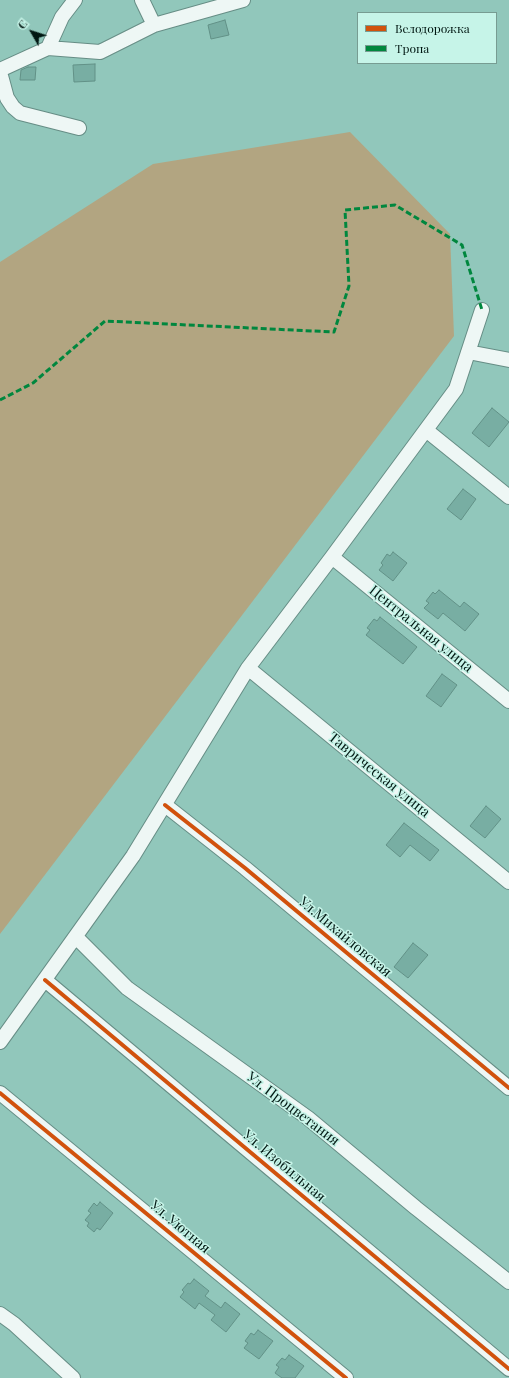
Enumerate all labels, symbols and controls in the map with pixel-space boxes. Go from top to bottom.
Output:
north arrow [12,12,52,52]
legend [357,12,497,64]
text: С [14,16,31,32]
text: Велодорожка [395,20,470,36]
text: Тропа [395,40,429,56]
street label: Центральная улица [366,582,476,676]
street label: Таврическая улица [325,729,433,821]
street label: Ул.Михайловская [295,893,395,981]
street label: Ул. Процветания [243,1069,343,1149]
street label: Ул. Изобильная [239,1127,329,1205]
street label: Ул. Уютная [147,1197,213,1257]

